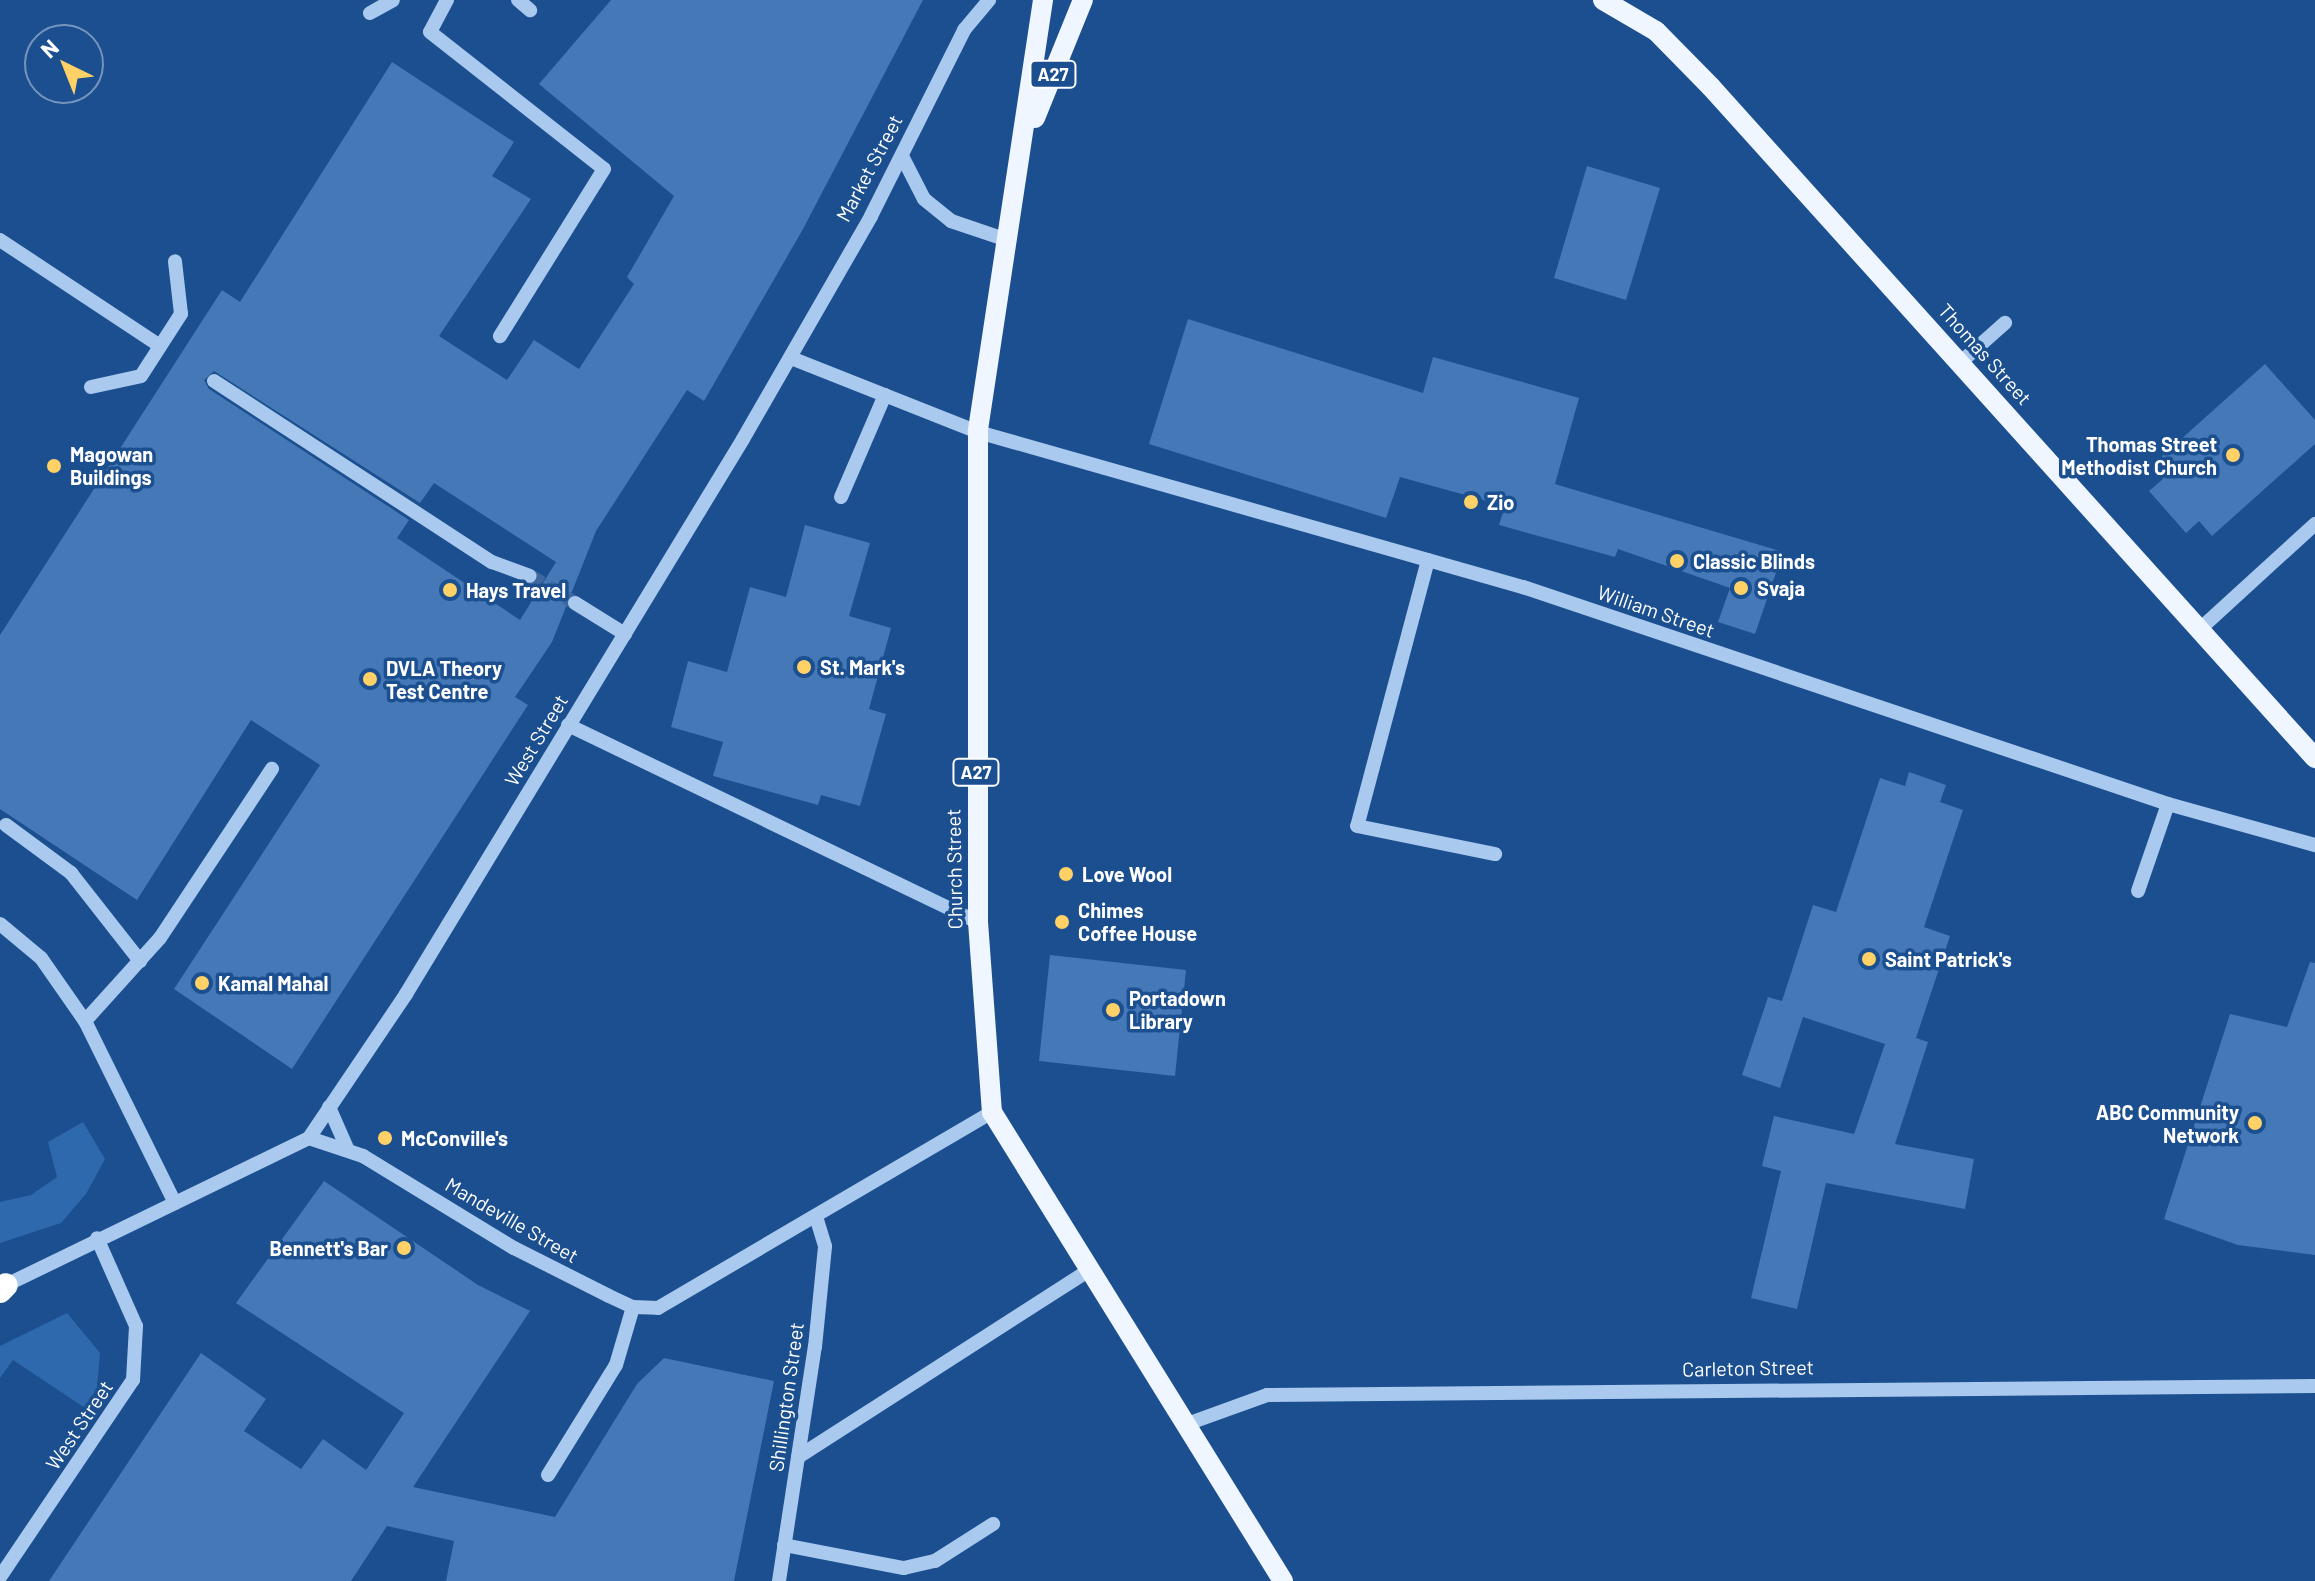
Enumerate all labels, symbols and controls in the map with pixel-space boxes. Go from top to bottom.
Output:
north arrow [24,24,104,104]
text: N [35,33,63,62]
road number: A27 [1029,60,1077,88]
street label: Market Street [831,110,907,226]
street label: Thomas Street [1933,298,2037,410]
place label: Thomas Street Methodist Church [2061,432,2217,479]
place label: Magowan Buildings [70,442,153,489]
marker: Thomas Street Methodist Church [2224,446,2242,464]
marker: Magowan Buildings [45,457,63,475]
place label: Zio [1487,490,1514,514]
marker: Zio [1462,493,1480,511]
place label: Classic Blinds [1693,549,1815,573]
marker: Classic Blinds [1668,552,1686,570]
place label: Svaja [1757,576,1805,600]
place label: Hays Travel [466,578,566,602]
marker: Svaja [1732,579,1750,597]
street label: William Street [1594,580,1718,642]
marker: Hays Travel [441,581,459,599]
place label: St. Mark's [820,655,905,679]
place label: DVLA Theory Test Centre [386,656,502,703]
marker: St. Mark's [795,658,813,676]
marker: DVLA Theory Test Centre [361,670,379,688]
street label: West Street [499,690,573,790]
road number: A27 [952,758,1000,786]
street label: Church Street [941,808,967,930]
place label: Love Wool [1082,862,1172,886]
marker: Love Wool [1057,865,1075,883]
place label: Chimes Coffee House [1078,898,1197,945]
marker: Chimes Coffee House [1053,913,1071,931]
place label: Saint Patrick's [1885,947,2012,971]
marker: Saint Patrick's [1860,950,1878,968]
place label: Kamal Mahal [218,971,328,995]
marker: Kamal Mahal [193,974,211,992]
place label: Portadown Library [1129,986,1226,1033]
marker: Portadown Library [1104,1001,1122,1019]
place label: ABC Community Network [2096,1100,2239,1147]
marker: ABC Community Network [2246,1114,2264,1132]
place label: McConville's [401,1126,508,1150]
marker: McConville's [376,1129,394,1147]
street label: Mandeville Street [441,1172,583,1268]
place label: Bennett's Bar [269,1236,388,1260]
marker: Bennett's Bar [395,1239,413,1257]
street label: Shillington Street [764,1321,808,1473]
street label: Carleton Street [1682,1355,1814,1381]
street label: West Street [40,1376,118,1474]

